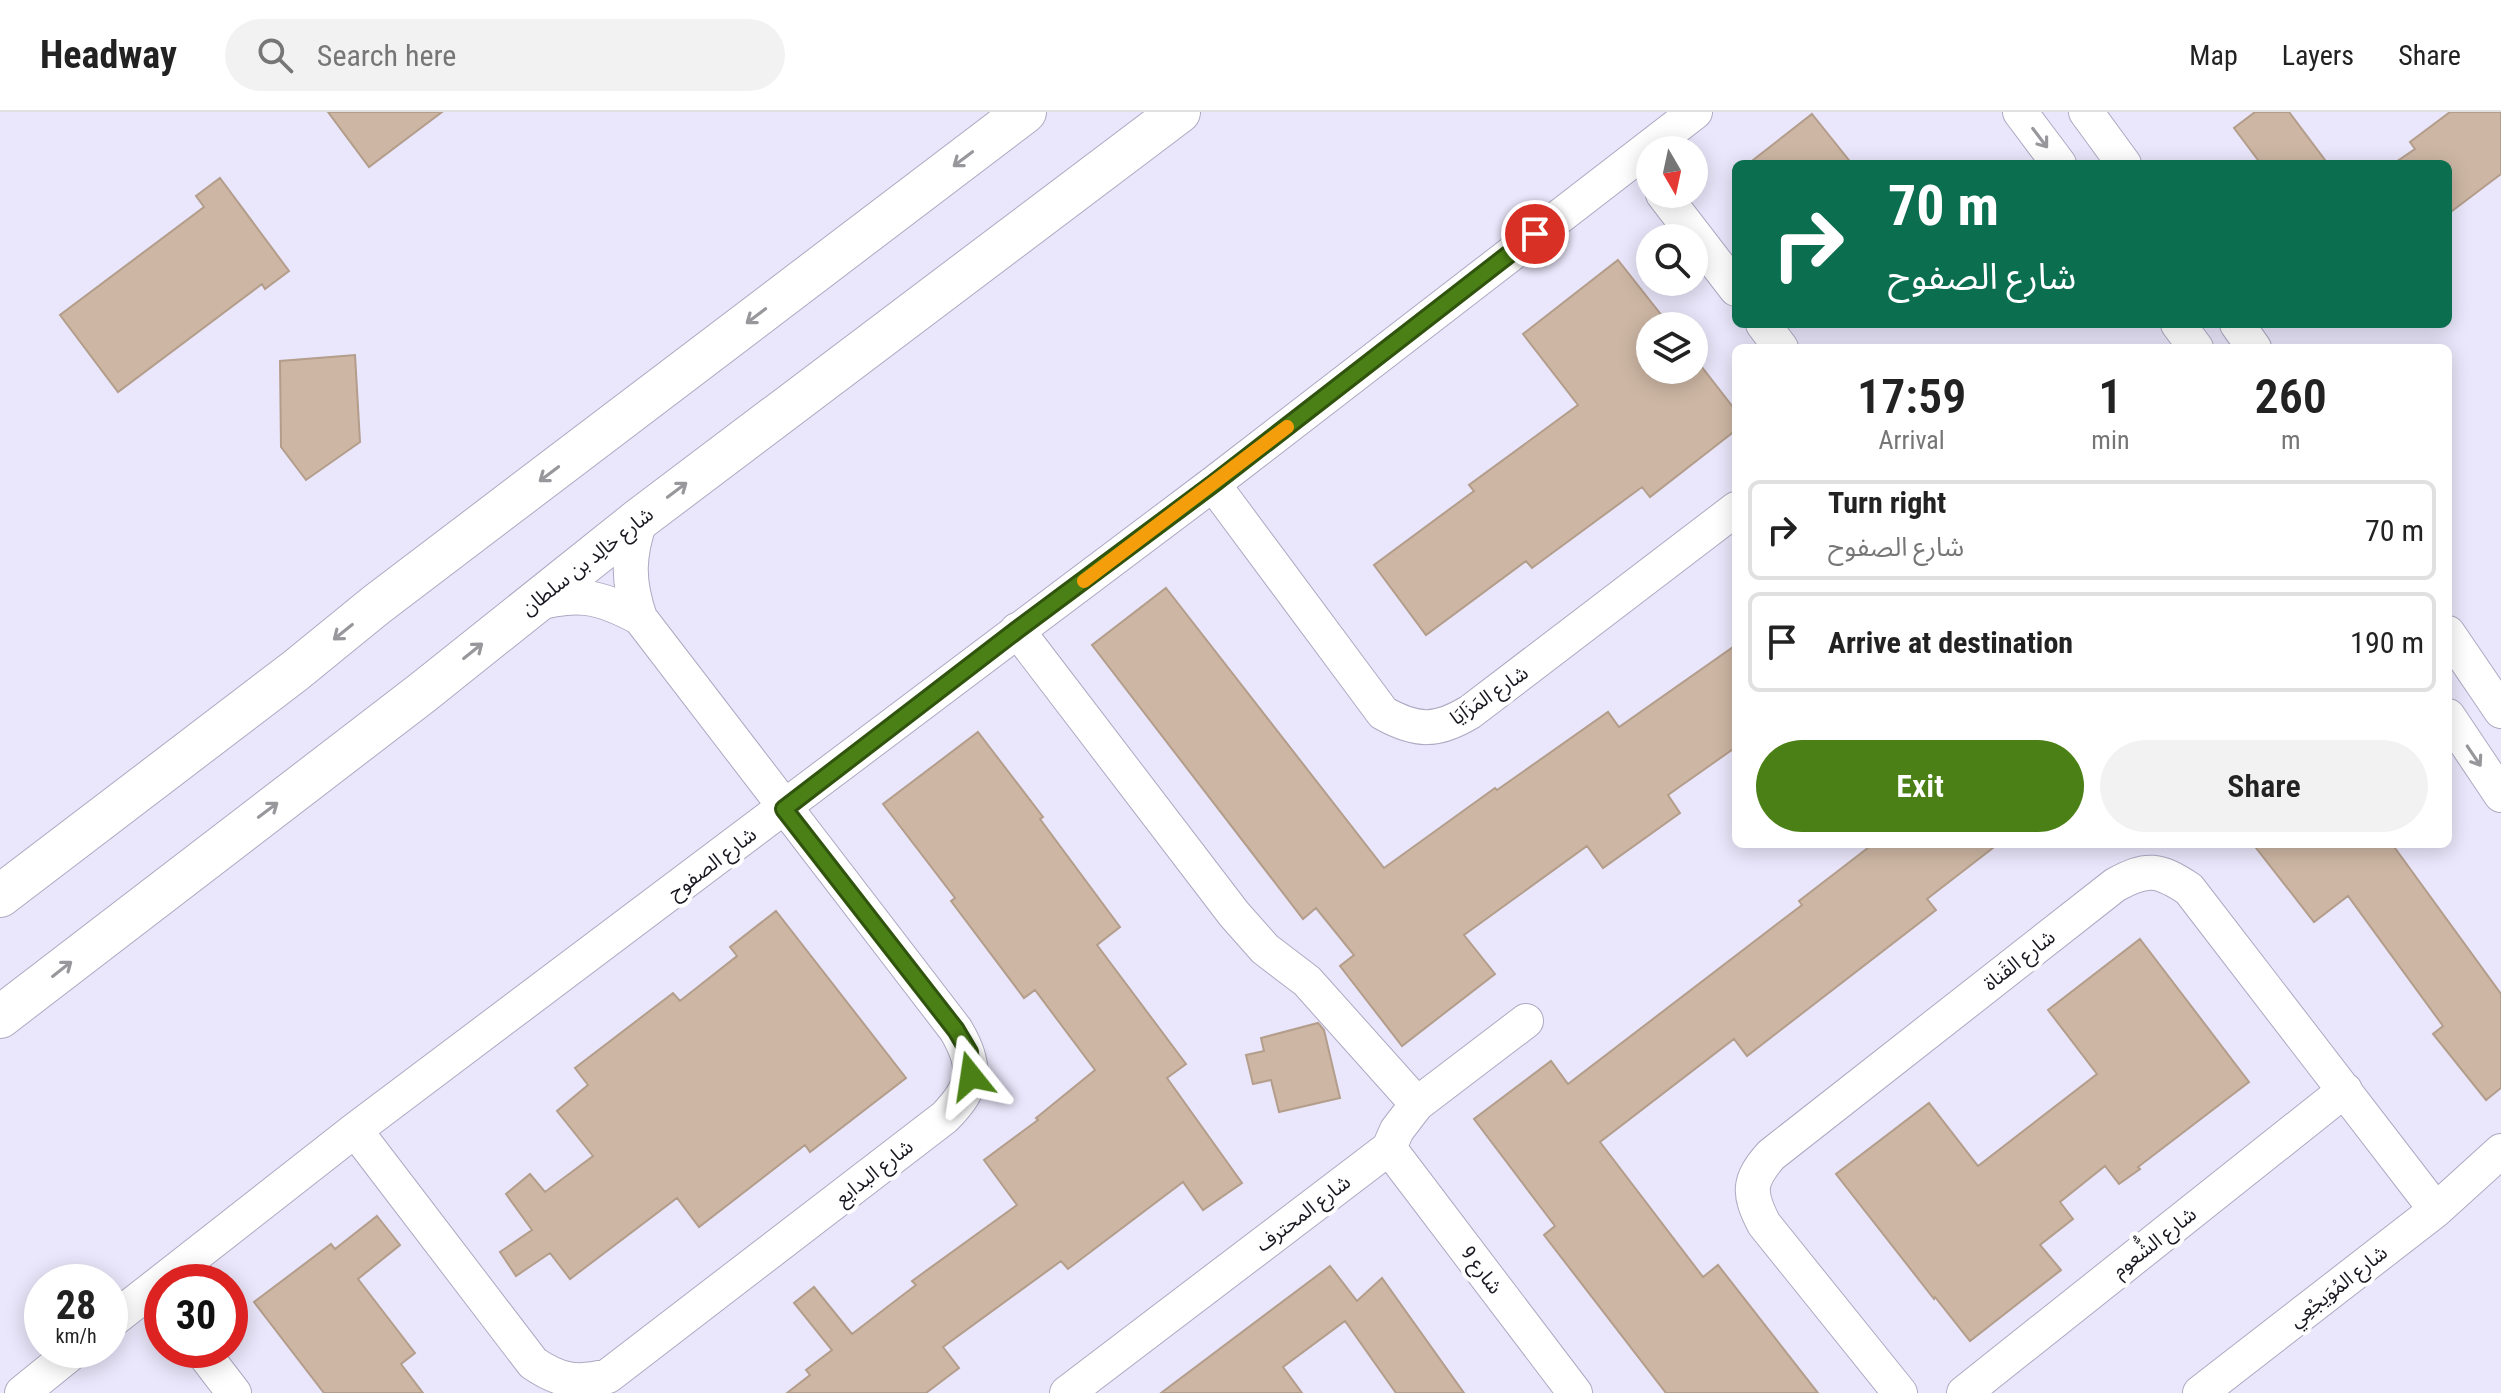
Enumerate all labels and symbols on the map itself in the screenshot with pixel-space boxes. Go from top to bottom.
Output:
one-way arrow [2031,127,2048,148]
north arrow [1636,136,1708,208]
one-way arrow [952,151,974,168]
pin [1501,200,1569,268]
one-way arrow [746,308,767,325]
one-way arrow [539,466,560,483]
one-way arrow [666,482,688,499]
street label: شارع خالِد بن سلطان [516,502,660,623]
one-way arrow [333,623,353,641]
one-way arrow [462,642,483,660]
street label: شارع المَزَايَا [1445,660,1534,732]
one-way arrow [2466,744,2483,766]
one-way arrow [257,802,278,819]
street label: شارع الصفوح [663,822,763,906]
street label: شارع القَناة [1978,925,2061,998]
one-way arrow [50,960,72,977]
position arrow [929,1034,1013,1118]
street label: شارع البدايع [830,1134,920,1212]
street label: شارع المحترف [1251,1170,1357,1259]
street label: شارع الشُّعوم [2104,1197,2203,1285]
street label: شارع المُوَيجْعِي [2284,1240,2394,1335]
street label: شارع 9 [1454,1241,1508,1300]
speed limit sign: 30 [144,1264,248,1368]

